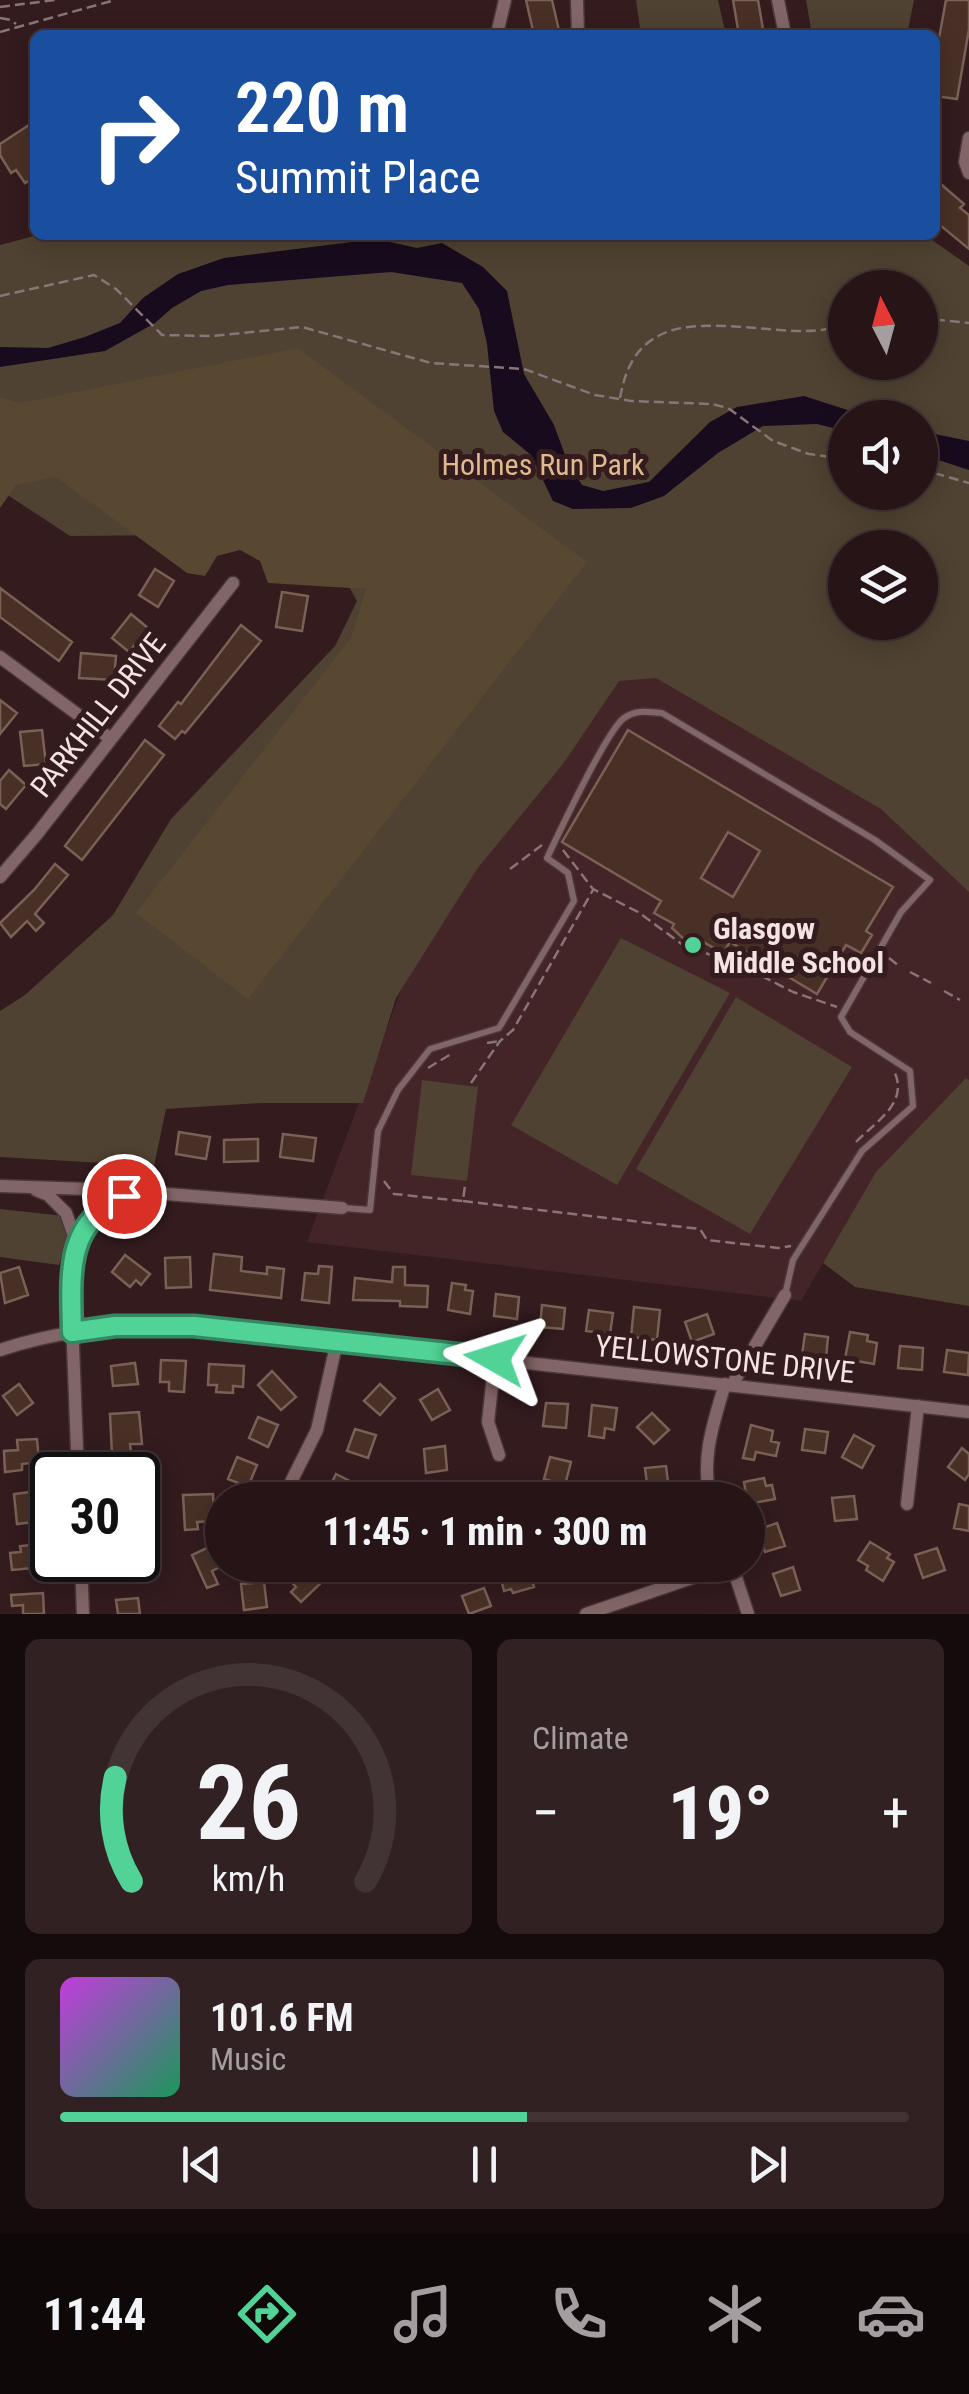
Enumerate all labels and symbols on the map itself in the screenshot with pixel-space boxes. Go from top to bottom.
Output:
north arrow [828,270,938,380]
park label: Holmes Run Park [441,447,645,482]
street label: PARKHILL DRIVE [23,626,173,804]
place label: Glasgow Middle School [713,911,884,980]
marker: Glasgow Middle School [682,934,704,956]
pin [82,1154,167,1239]
position arrow [443,1306,547,1410]
street label: YELLOWSTONE DRIVE [594,1328,856,1390]
speed limit sign: 30 [30,1452,160,1582]

